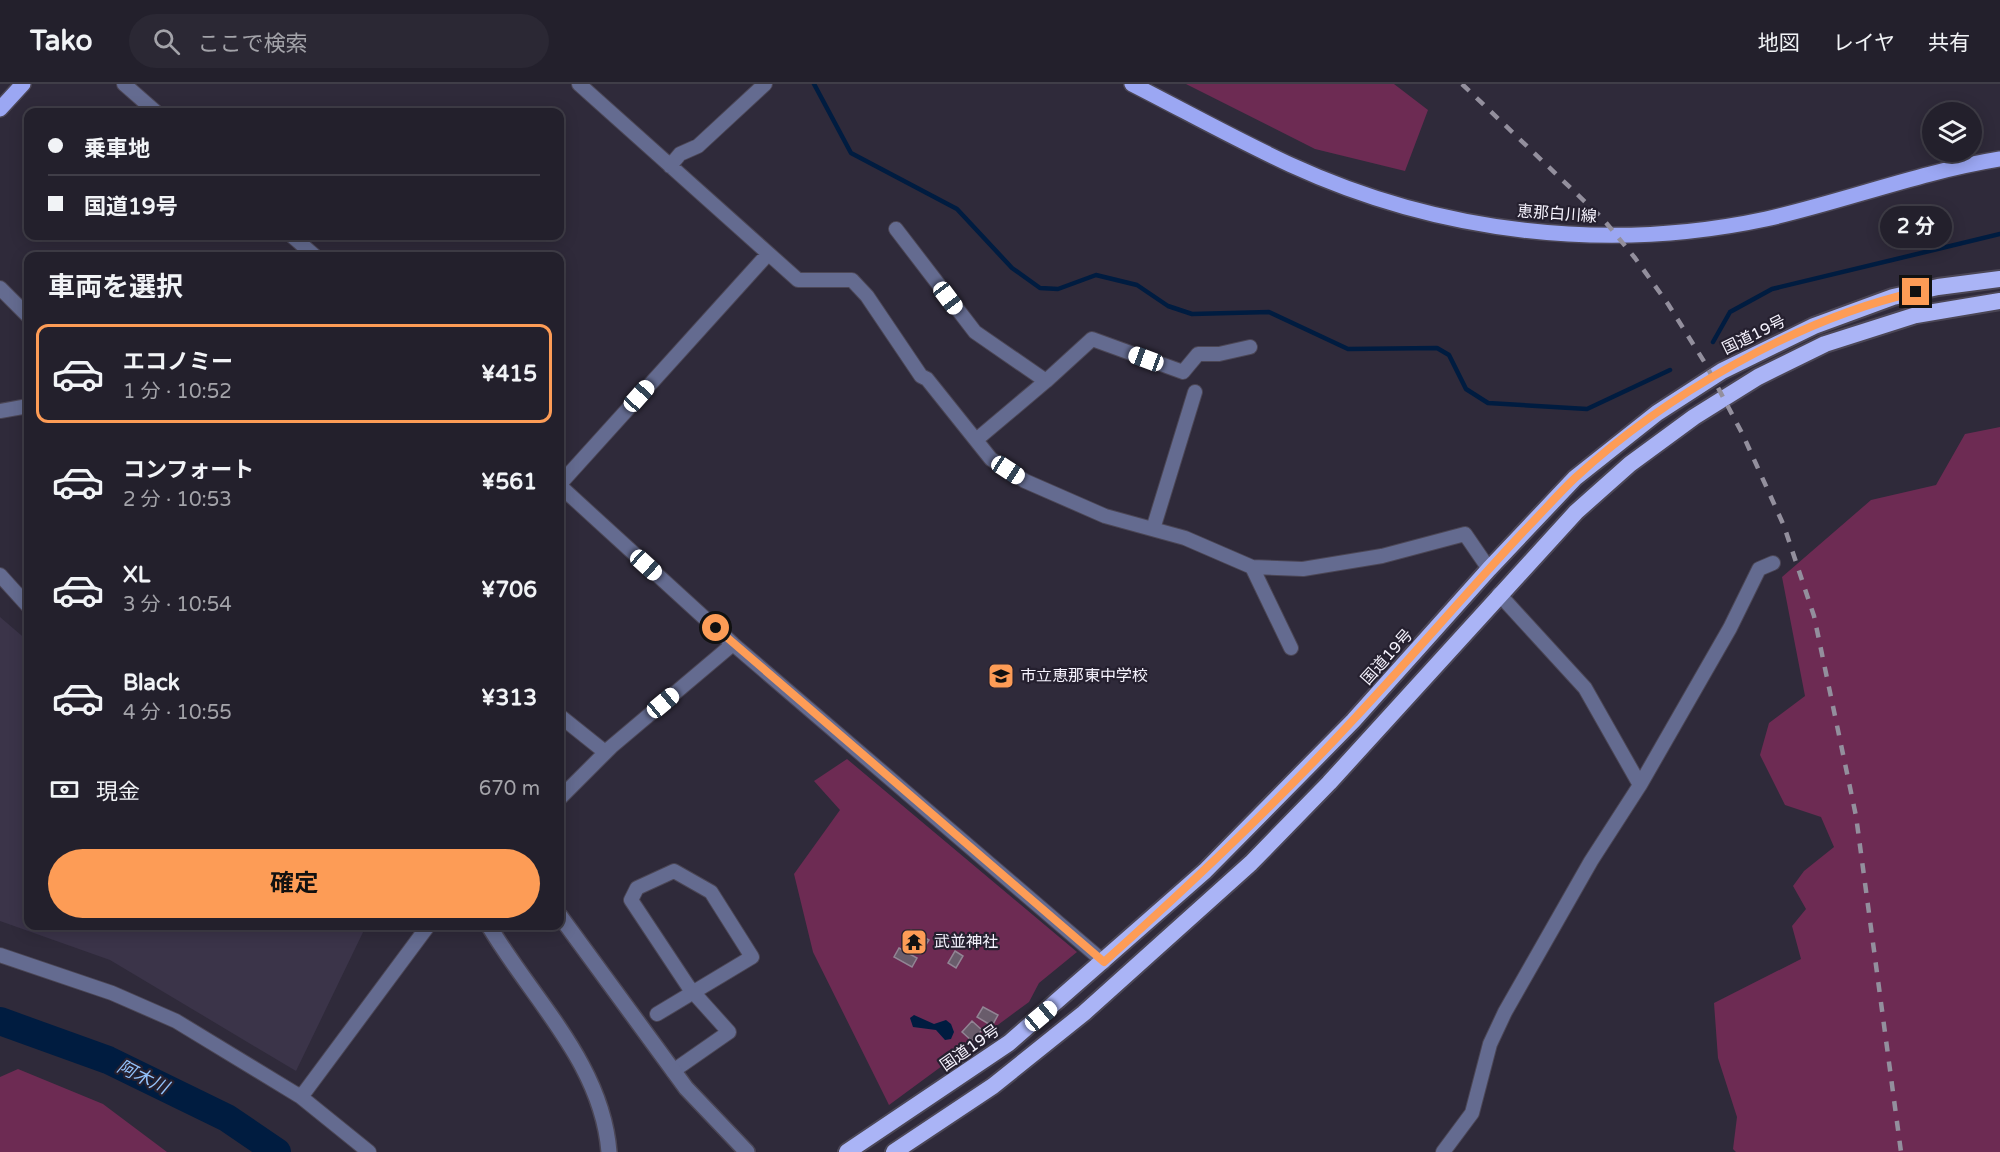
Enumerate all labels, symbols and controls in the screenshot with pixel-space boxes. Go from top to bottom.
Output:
search box [129,14,549,68]
text: Tako [30,24,93,58]
icon: search [150,25,183,58]
text: ここで検索 [198,31,308,57]
text: 地図 [1758,31,1800,56]
text: レイヤ [1833,31,1895,56]
text: 共有 [1928,31,1970,56]
map controls [1922,102,1982,162]
button: layers [1922,102,1982,162]
text: 乗車地 [84,136,150,162]
text: 国道19号 [84,194,178,220]
street label: 恵那白川線 [1516,201,1598,227]
callout: 2 分 [1880,205,1952,247]
text: 2 分 [1897,215,1935,239]
text: 車両を選択 [48,271,183,304]
car [930,278,966,318]
route end [1902,278,1929,305]
street label: 国道19号 [1719,311,1789,359]
car [1126,344,1166,374]
icon: car [51,347,105,401]
text: エコノミー [123,349,233,375]
text: ¥415 [481,361,537,387]
car [620,377,658,415]
text: 1 分 · 10:52 [123,380,232,404]
car [988,453,1028,487]
icon: car [51,455,105,509]
text: コンフォート [123,457,254,483]
text: ¥561 [481,469,537,495]
text: 2 分 · 10:53 [123,488,232,512]
car [627,546,665,584]
text: XL [123,562,150,588]
icon: car [51,563,105,617]
text: ¥706 [481,577,537,603]
text: 3 分 · 10:54 [123,593,232,617]
route start [702,614,729,641]
street label: 国道19号 [1357,625,1417,689]
school or university icon: 市立恵那東中学校 [986,661,1016,691]
place label: 市立恵那東中学校 [1020,666,1148,686]
text: Black [123,670,180,696]
icon: car [51,671,105,725]
text: ¥313 [481,685,537,711]
car [643,685,683,721]
text: 4 分 · 10:55 [123,701,232,725]
icon: cash [48,773,81,806]
text: 670 m [479,777,540,801]
text: 現金 [96,779,140,805]
button: 確定 [48,849,540,918]
temple icon: 武並神社 [899,927,929,957]
place label: 武並神社 [934,932,998,952]
car [1021,998,1061,1034]
street label: 国道19号 [936,1020,1004,1076]
water label: 阿木川 [114,1055,174,1100]

